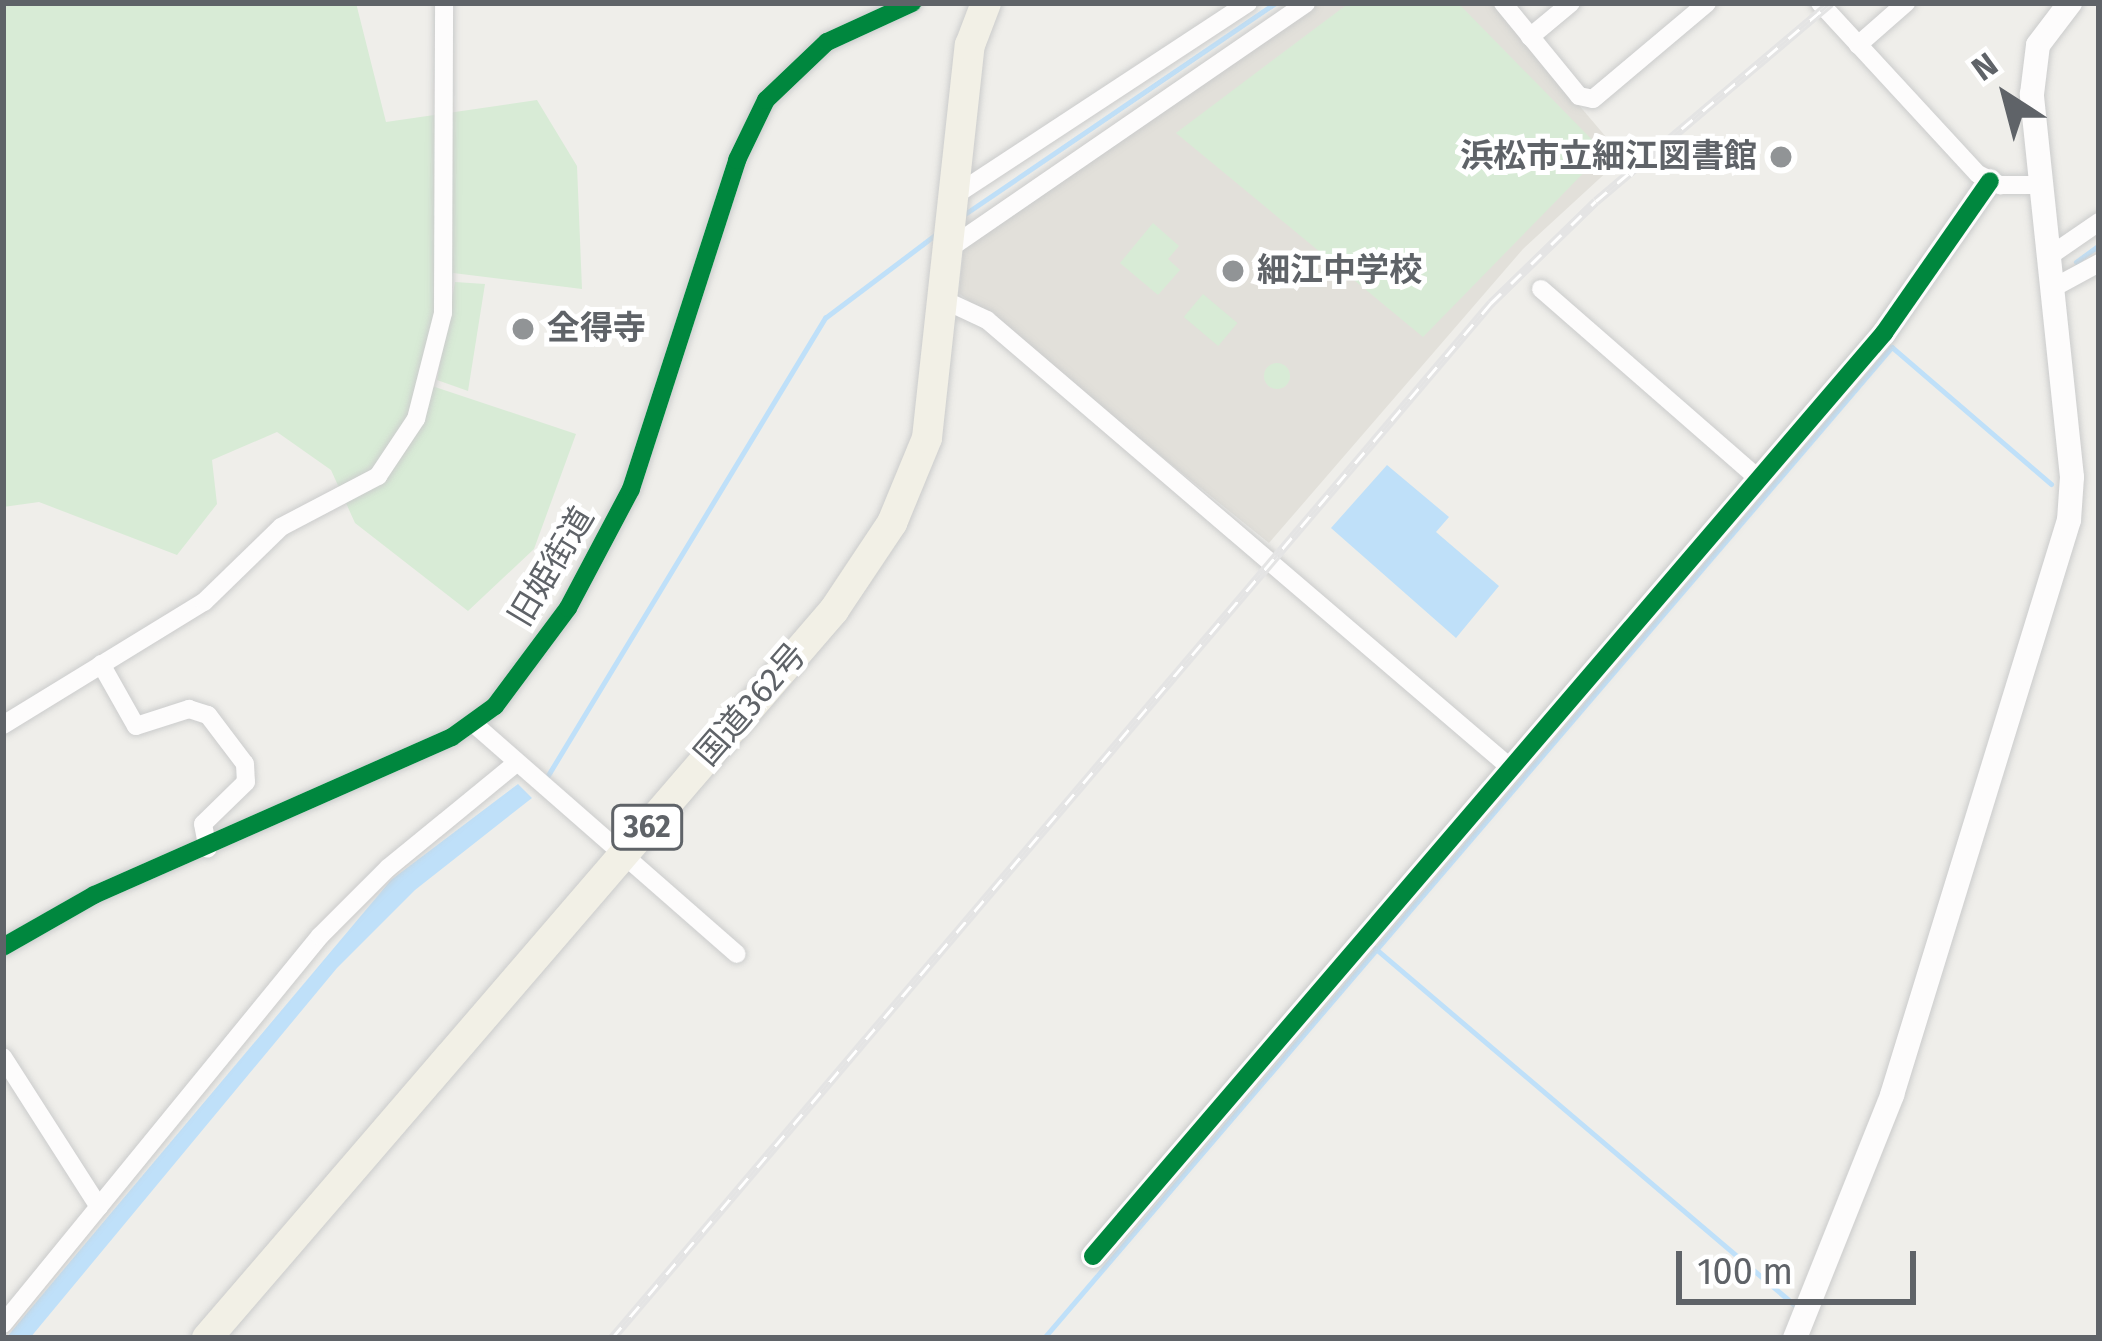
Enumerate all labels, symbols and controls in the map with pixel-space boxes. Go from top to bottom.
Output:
north arrow [1946,36,2066,156]
text: N [1964,44,2005,89]
place label: 浜松市立細江図書館 [1460,137,1757,177]
marker: 浜松市立細江図書館 [1768,144,1794,170]
place label: 細江中学校 [1257,251,1422,291]
marker: 細江中学校 [1220,258,1246,284]
place label: 全得寺 [547,309,646,349]
marker: 全得寺 [510,316,536,342]
street label: 旧姫街道 [501,500,603,634]
street label: 国道362号 [687,636,815,774]
road number: 362 [611,803,683,851]
scale bar [1682,1227,1922,1301]
text: 100 m [1697,1250,1793,1294]

